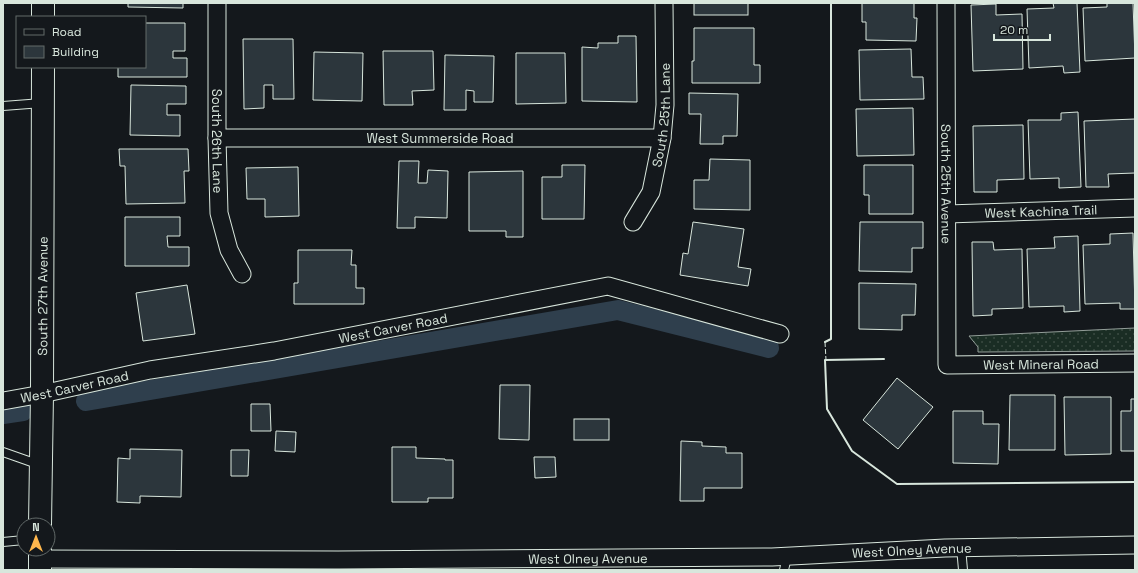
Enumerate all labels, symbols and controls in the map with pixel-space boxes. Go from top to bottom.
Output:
legend [16,16,146,68]
scale bar [994,16,1050,42]
text: 20 m [1000,22,1028,38]
text: Road [52,24,81,40]
text: Building [52,44,99,60]
street label: South 25th Lane [648,63,674,169]
street label: South 26th Lane [208,89,226,194]
street label: South 25th Avenue [937,124,955,244]
street label: West Summerside Road [366,130,514,147]
street label: West Kachina Trail [984,201,1098,222]
street label: South 27th Avenue [34,236,51,356]
street label: West Carver Road [337,309,449,347]
street label: West Mineral Road [983,355,1099,374]
street label: West Carver Road [19,367,130,407]
north arrow [16,517,56,557]
text: N [32,520,40,534]
street label: West Olney Avenue [852,540,972,562]
street label: West Olney Avenue [528,550,648,568]

